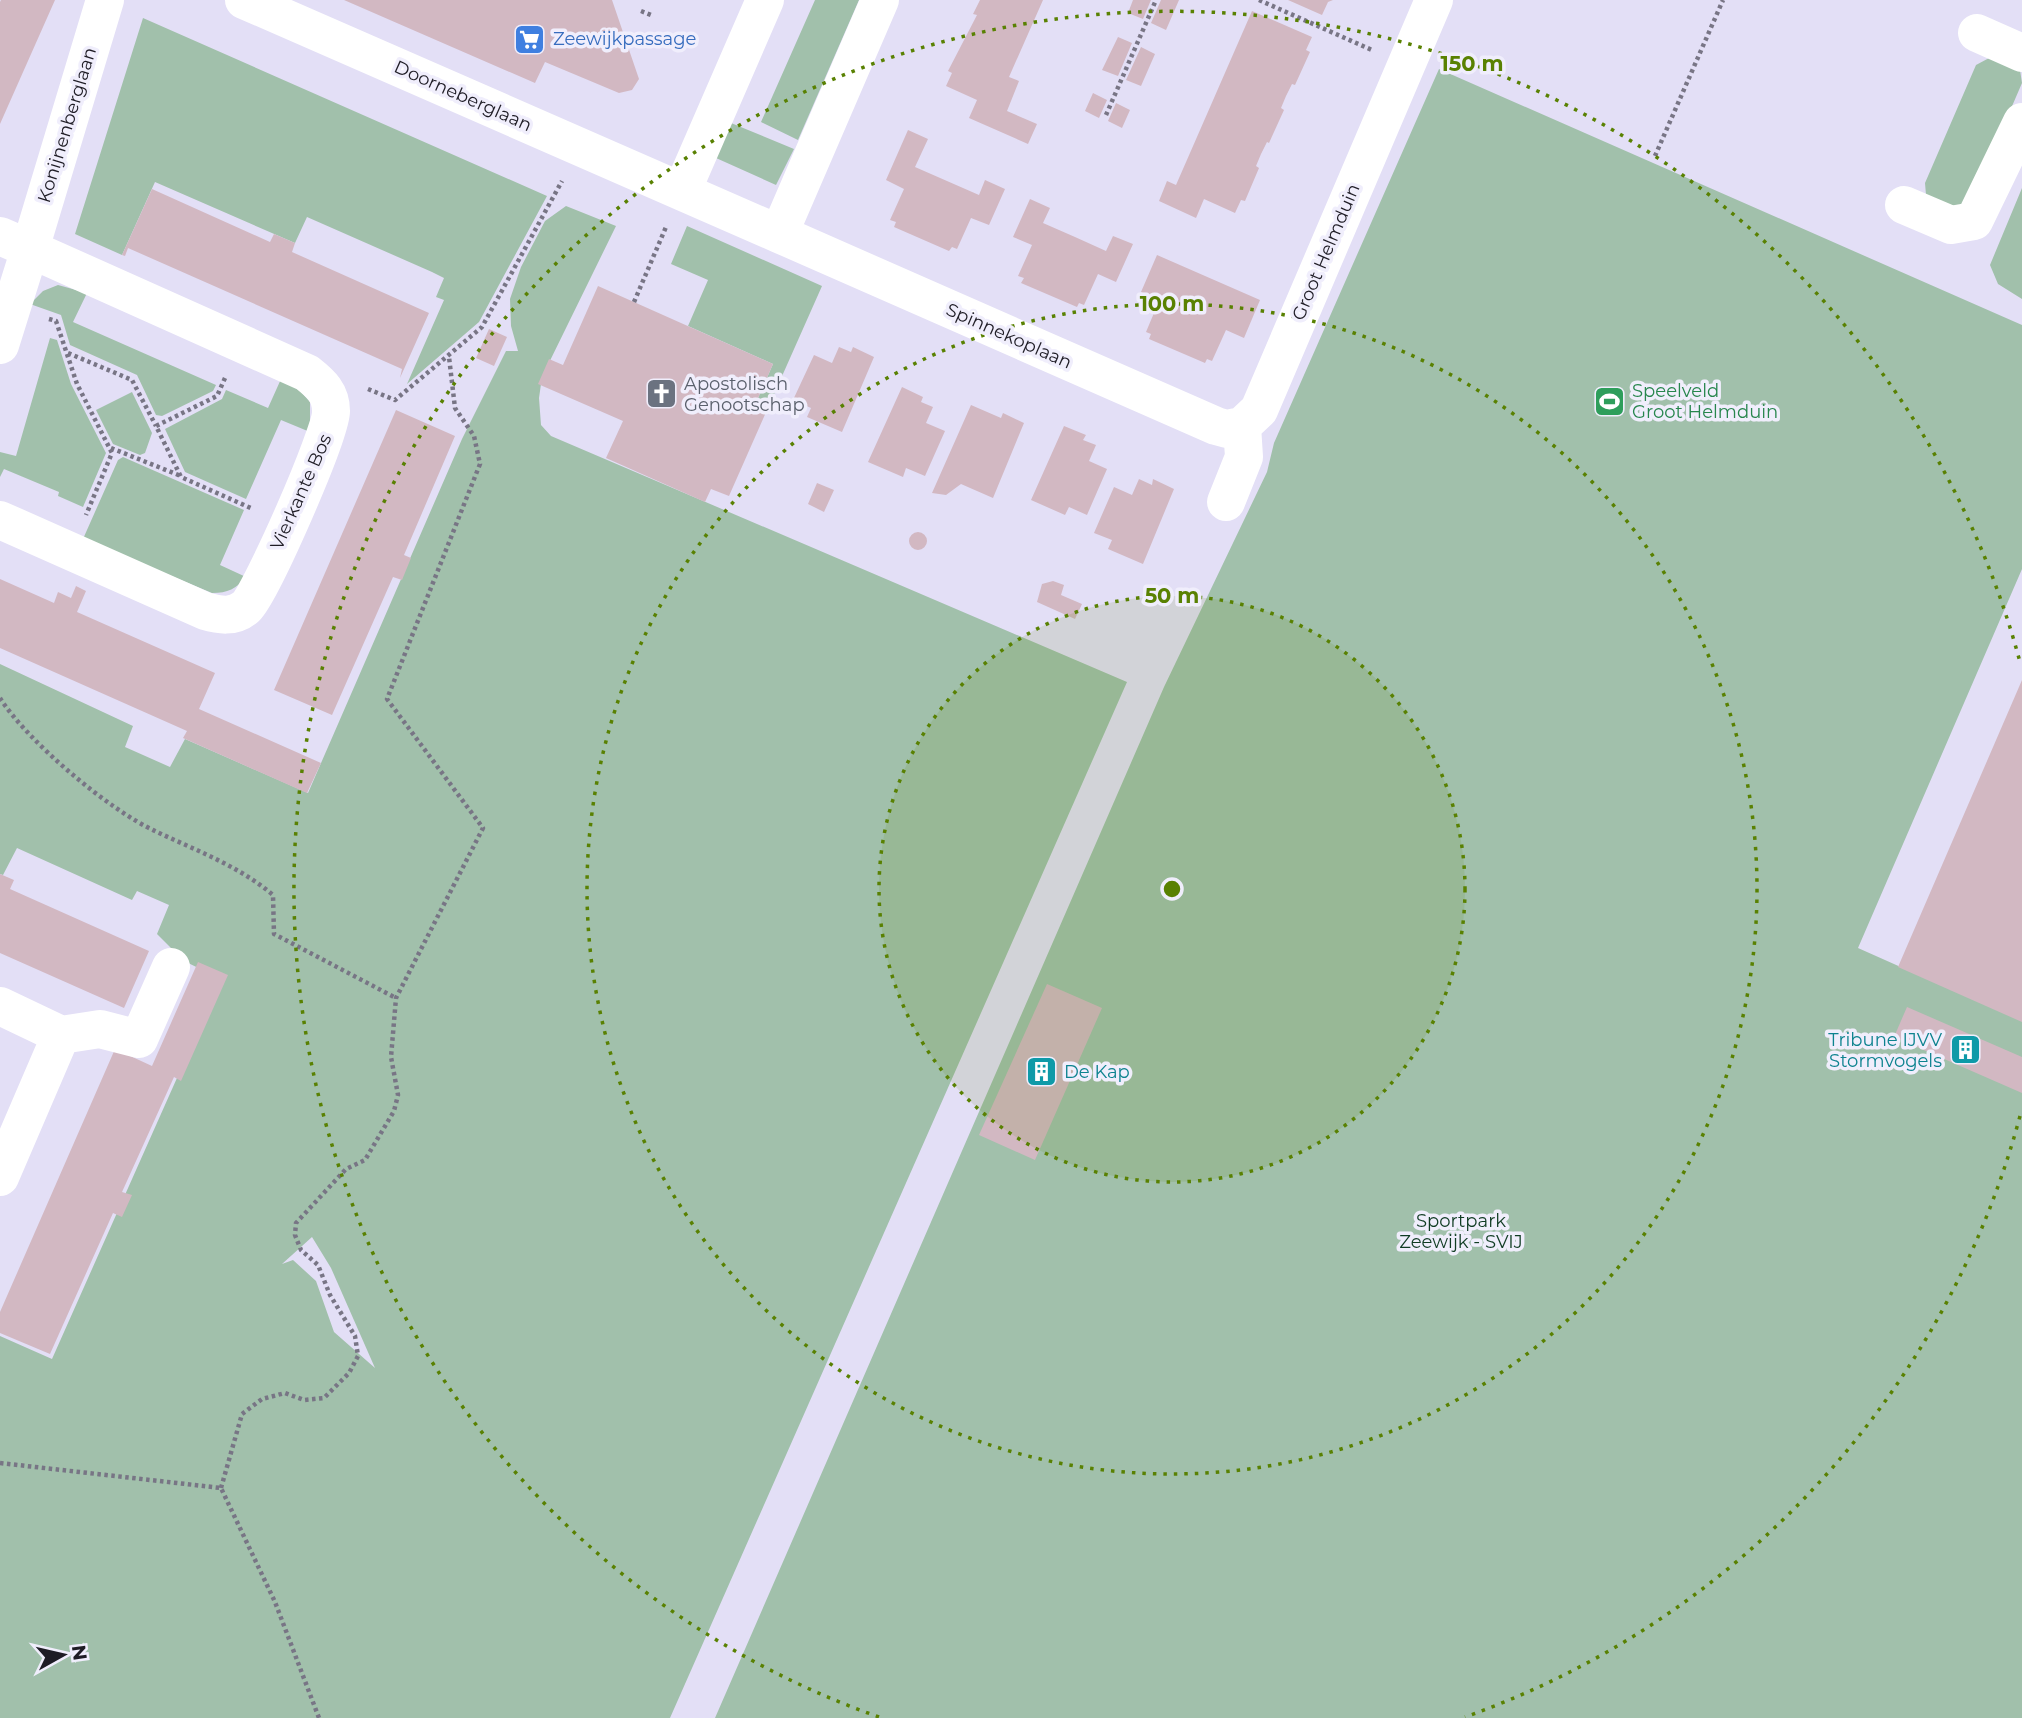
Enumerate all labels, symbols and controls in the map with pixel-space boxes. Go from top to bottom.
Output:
supermarket icon: Zeewijkpassage [513,22,547,56]
place label: Zeewijkpassage [553,28,697,50]
street label: Konijnenberglaan [33,45,101,205]
text: 150 m [1441,51,1503,76]
street label: Doorneberglaan [391,56,535,136]
street label: Groot Helmduin [1287,180,1365,324]
text: 100 m [1140,291,1204,316]
street label: Spinnekoplaan [943,298,1075,374]
place label: Apostolisch Genootschap [684,373,805,416]
church icon: Apostolisch Genootschap [644,377,678,411]
place label: Speelveld Groot Helmduin [1632,380,1778,423]
sports icon: Speelveld Groot Helmduin [1592,384,1626,418]
street label: Vierkante Bos [266,430,336,553]
text: 50 m [1145,583,1199,608]
centre of rings [1160,877,1184,901]
place label: Tribune IJVV Stormvogels [1828,1029,1942,1072]
building icon: Tribune IJVV Stormvogels [1948,1033,1982,1067]
building icon: De Kap [1024,1055,1058,1089]
place label: De Kap [1064,1061,1130,1083]
park label: Sportpark Zeewijk - SVIJ [1399,1210,1523,1253]
north arrow [28,1620,98,1690]
text: N [67,1643,92,1662]

